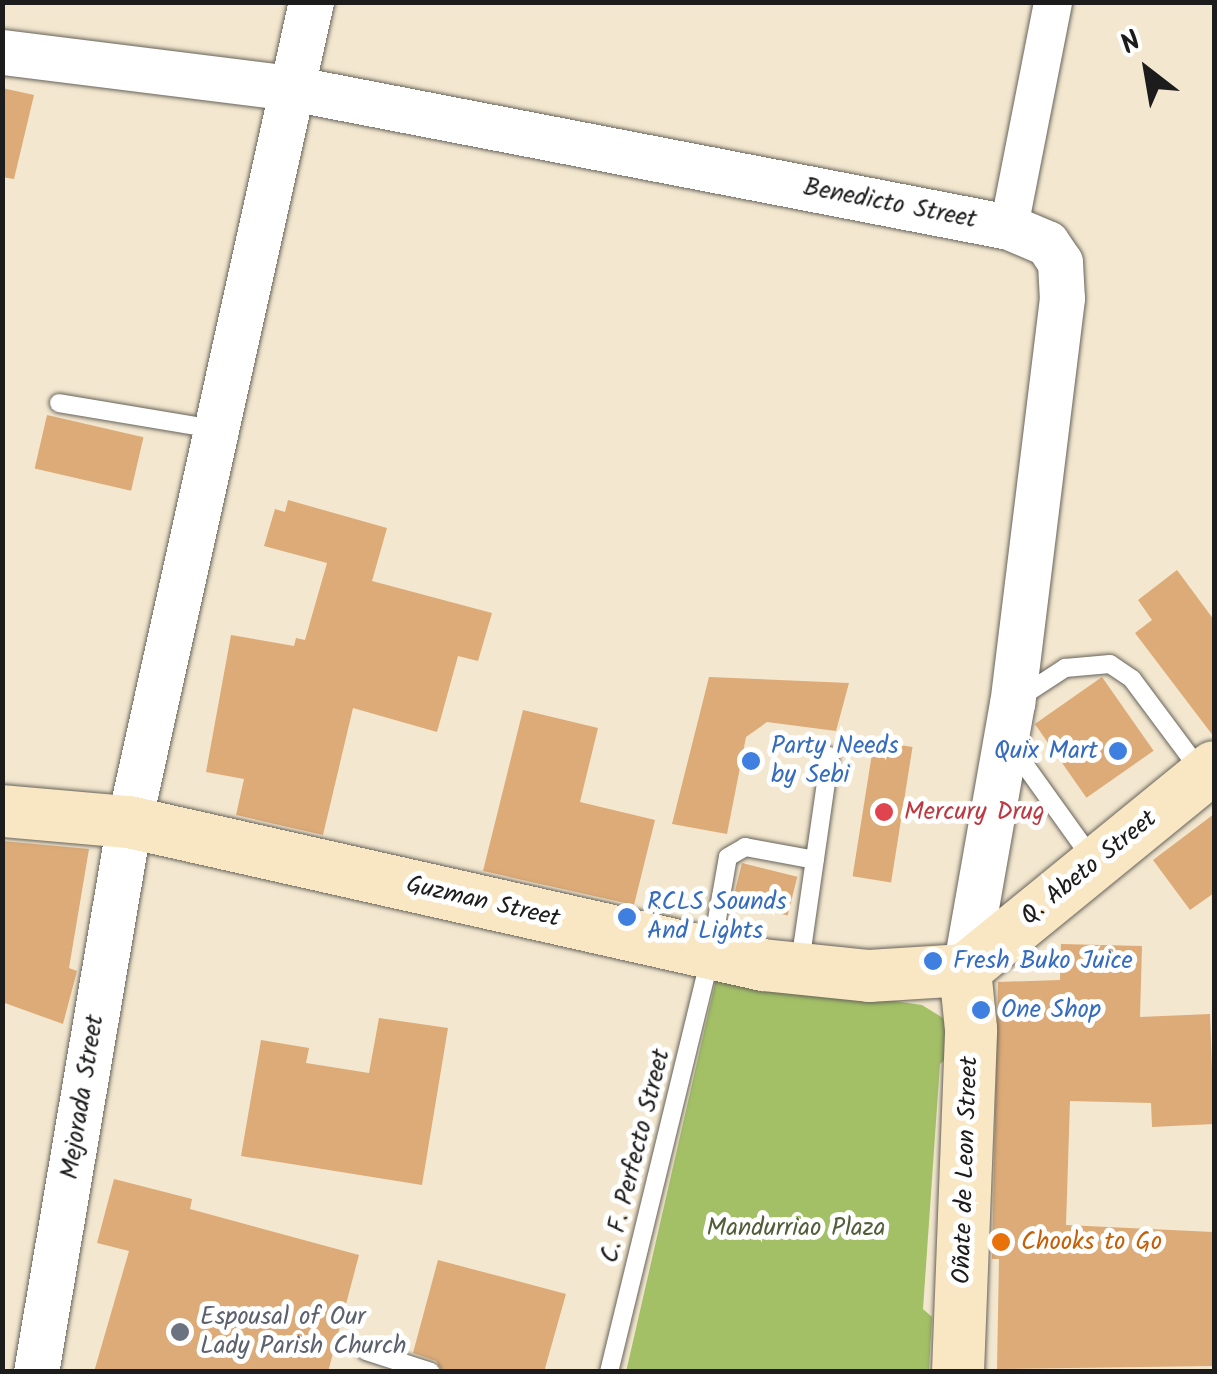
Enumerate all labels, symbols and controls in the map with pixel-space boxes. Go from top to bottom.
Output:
north arrow [1097,20,1197,120]
text: N [1112,20,1150,68]
street label: Benedicto Street [801,173,979,235]
place label: Party Needs by Sebi [771,732,899,791]
place label: Quix Mart [994,736,1098,766]
marker: Quix Mart [1107,740,1129,762]
marker: Party Needs by Sebi [740,750,762,772]
place label: Mercury Drug [904,797,1045,827]
marker: Mercury Drug [873,801,895,823]
street label: Q. Abeto Street [1015,804,1163,932]
street label: Guzman Street [403,870,563,934]
place label: RCLS Sounds And Lights [647,888,787,947]
marker: RCLS Sounds And Lights [616,906,638,928]
place label: Fresh Buko Juice [953,946,1133,976]
marker: Fresh Buko Juice [922,950,944,972]
place label: One Shop [1001,995,1101,1025]
marker: One Shop [970,999,992,1021]
street label: Mejorada Street [55,1013,111,1181]
street label: C. F. Perfecto Street [595,1046,677,1266]
street label: Oñate de Leon Street [947,1056,985,1284]
park label: Mandurriao Plaza [707,1213,885,1243]
place label: Chooks to Go [1021,1227,1162,1257]
marker: Chooks to Go [990,1231,1012,1253]
place label: Espousal of Our Lady Parish Church [200,1303,406,1362]
marker: Espousal of Our Lady Parish Church [169,1321,191,1343]

